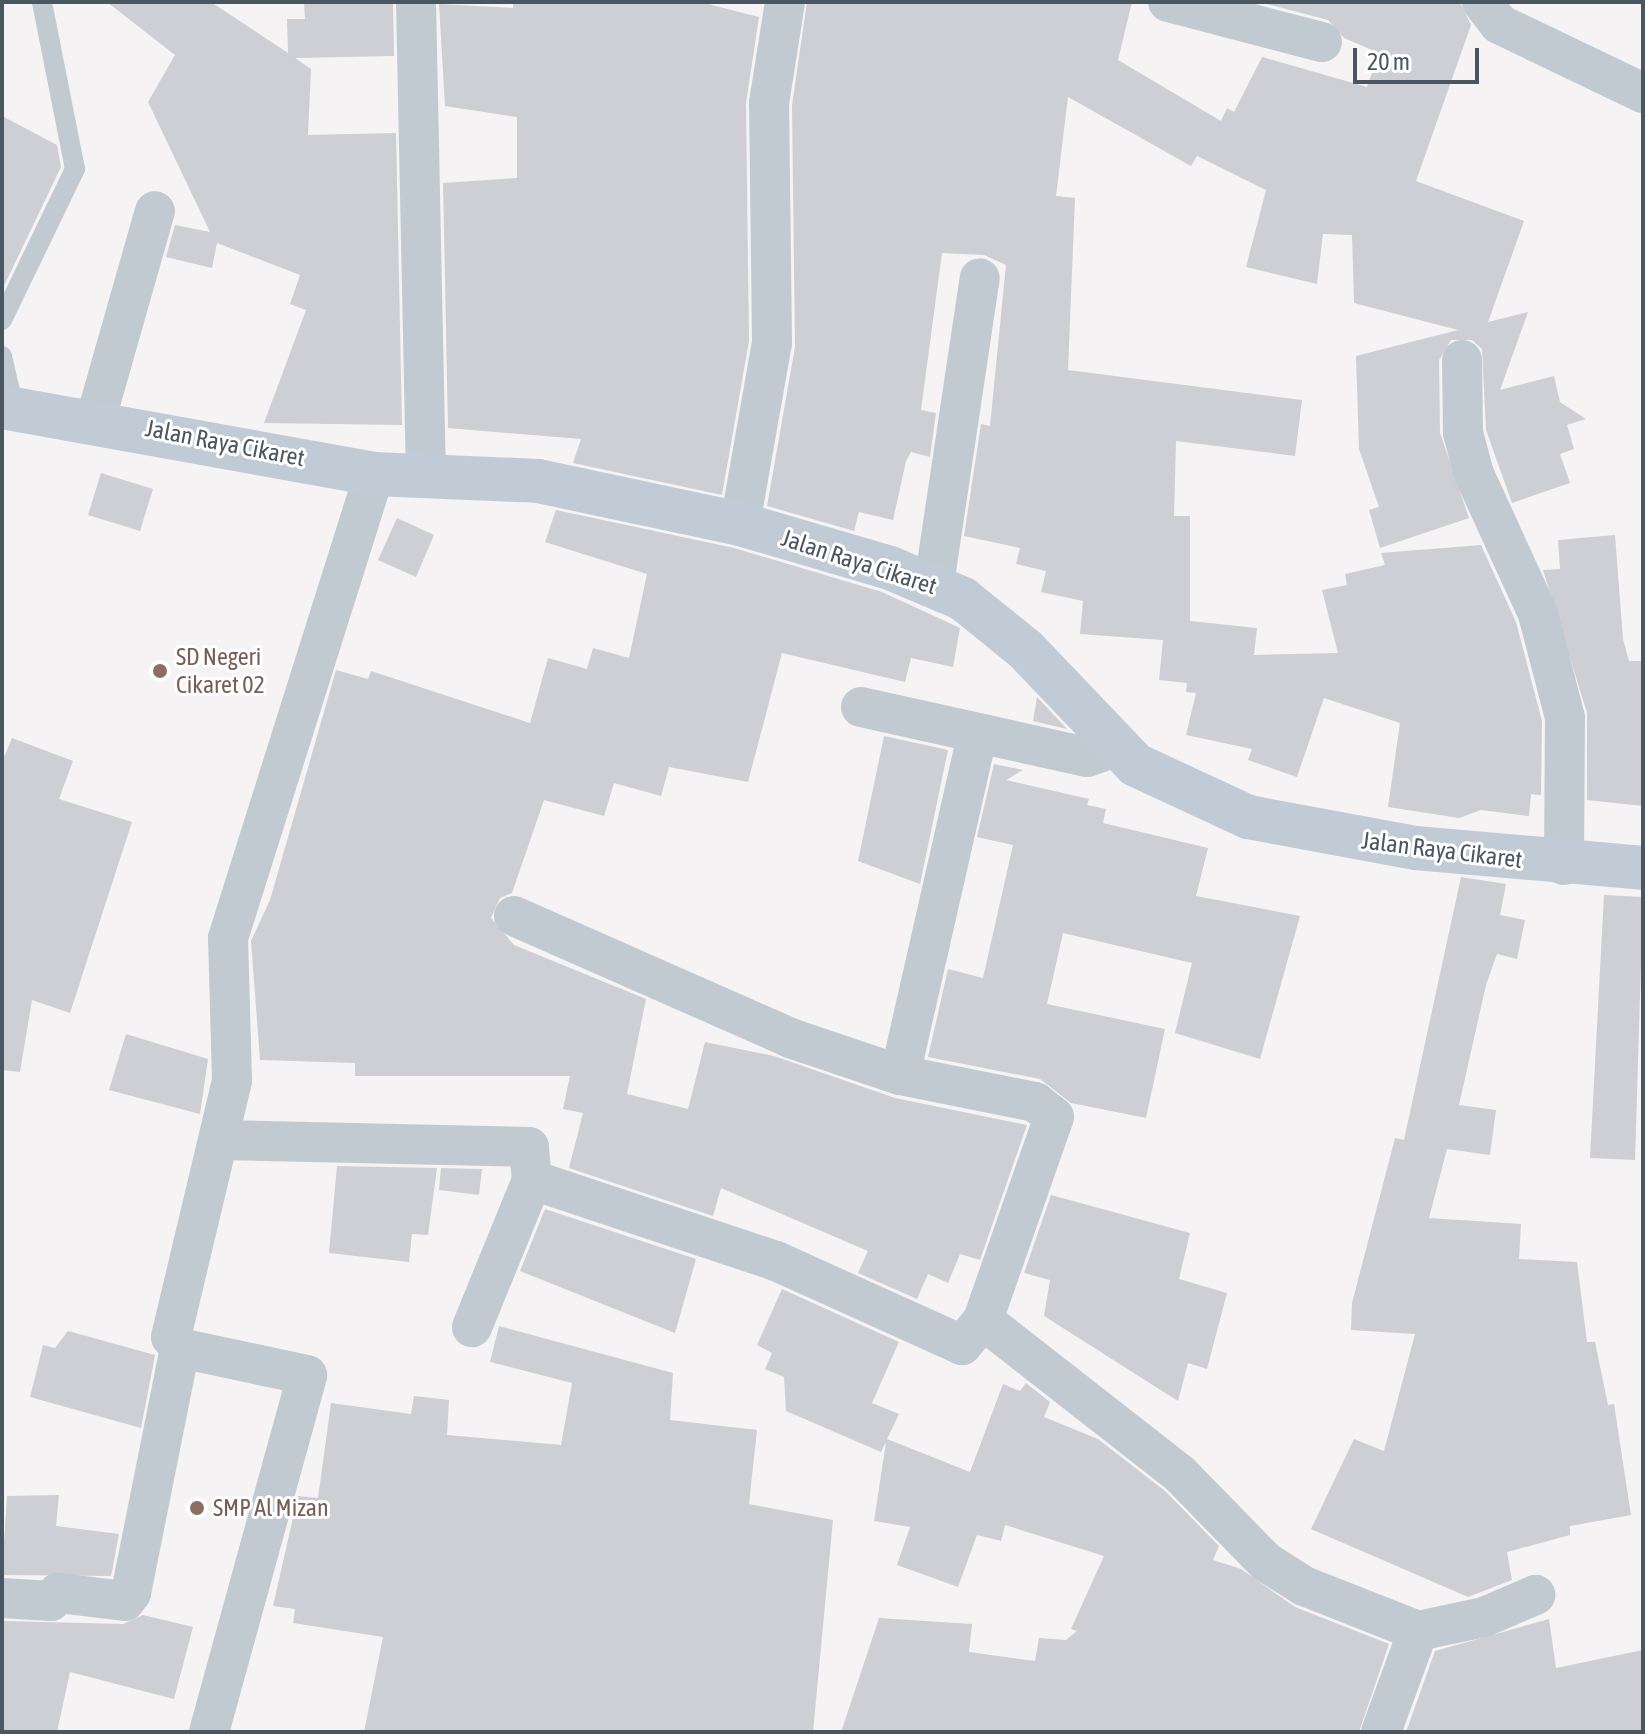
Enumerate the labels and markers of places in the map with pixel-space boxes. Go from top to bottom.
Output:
place label: SD Negeri Cikaret 02 [176,643,265,699]
marker: SD Negeri Cikaret 02 [151,662,169,680]
place label: SMP Al Mizan [213,1494,329,1522]
marker: SMP Al Mizan [188,1499,206,1517]

